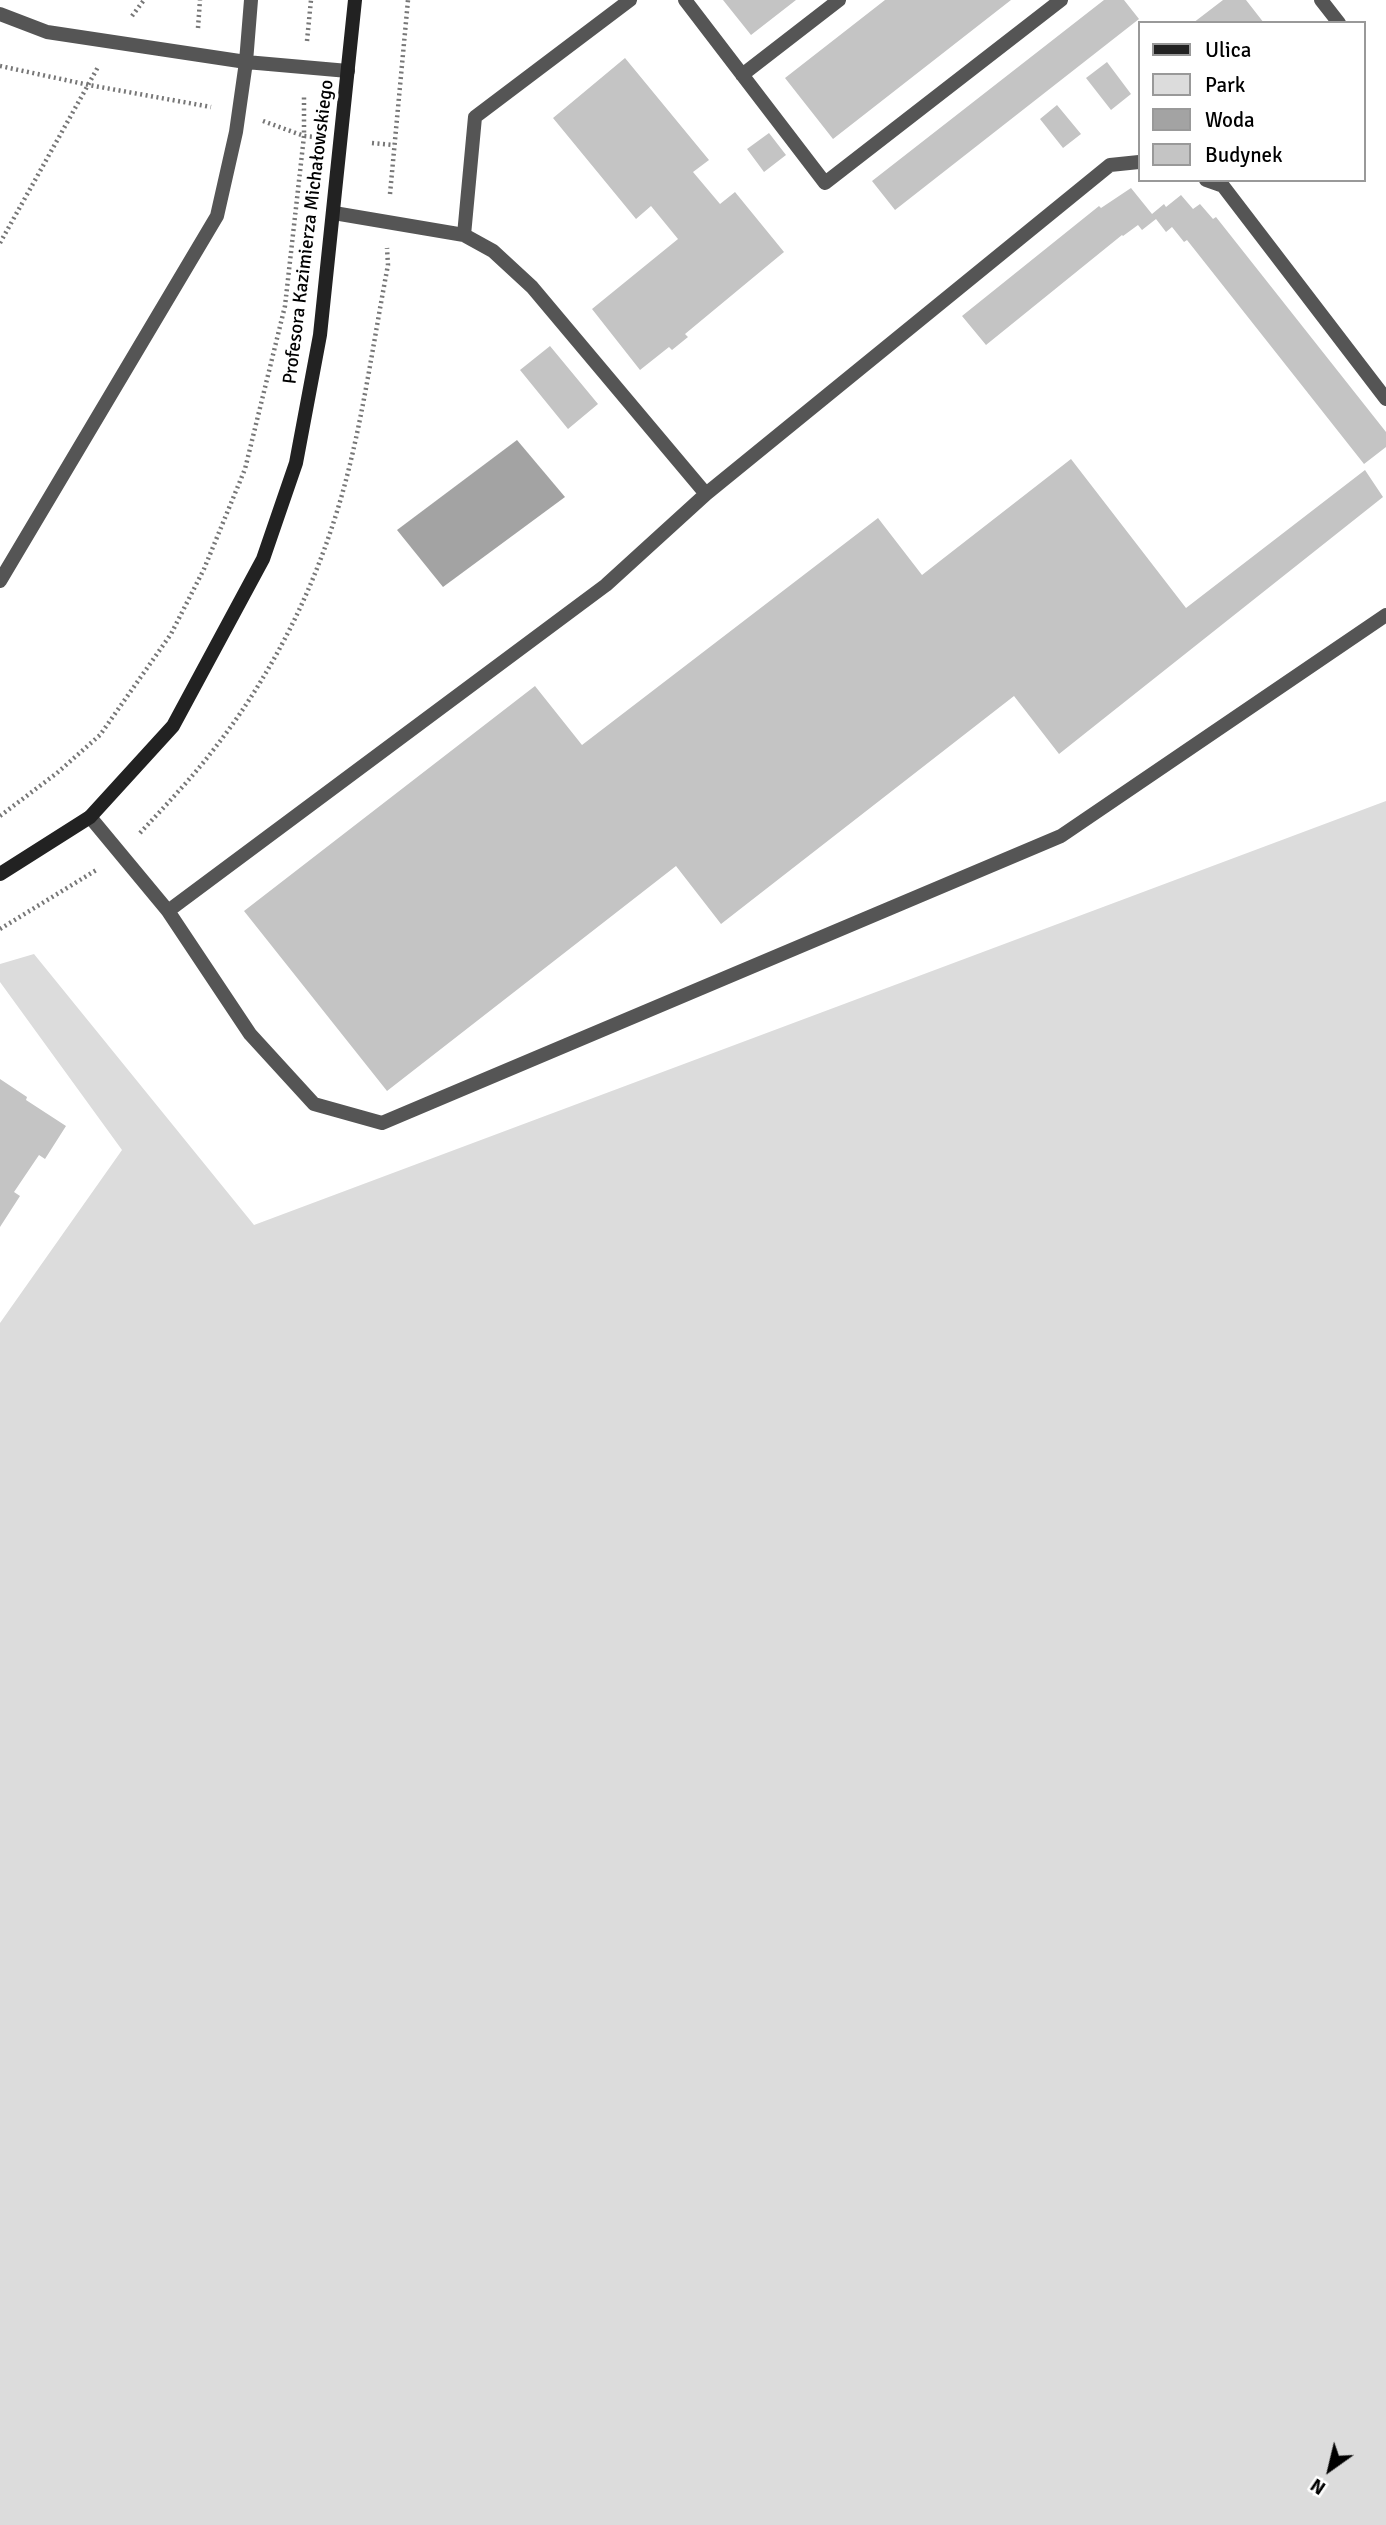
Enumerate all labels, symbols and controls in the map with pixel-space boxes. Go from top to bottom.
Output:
legend [1138,21,1365,182]
text: Ulica [1205,37,1251,63]
text: Park [1205,72,1245,98]
street label: Profesora Kazimierza Michałowskiego [279,78,339,386]
text: Woda [1205,107,1255,133]
text: Budynek [1205,142,1283,168]
north arrow [1295,2434,1365,2504]
text: N [1306,2473,1330,2500]

